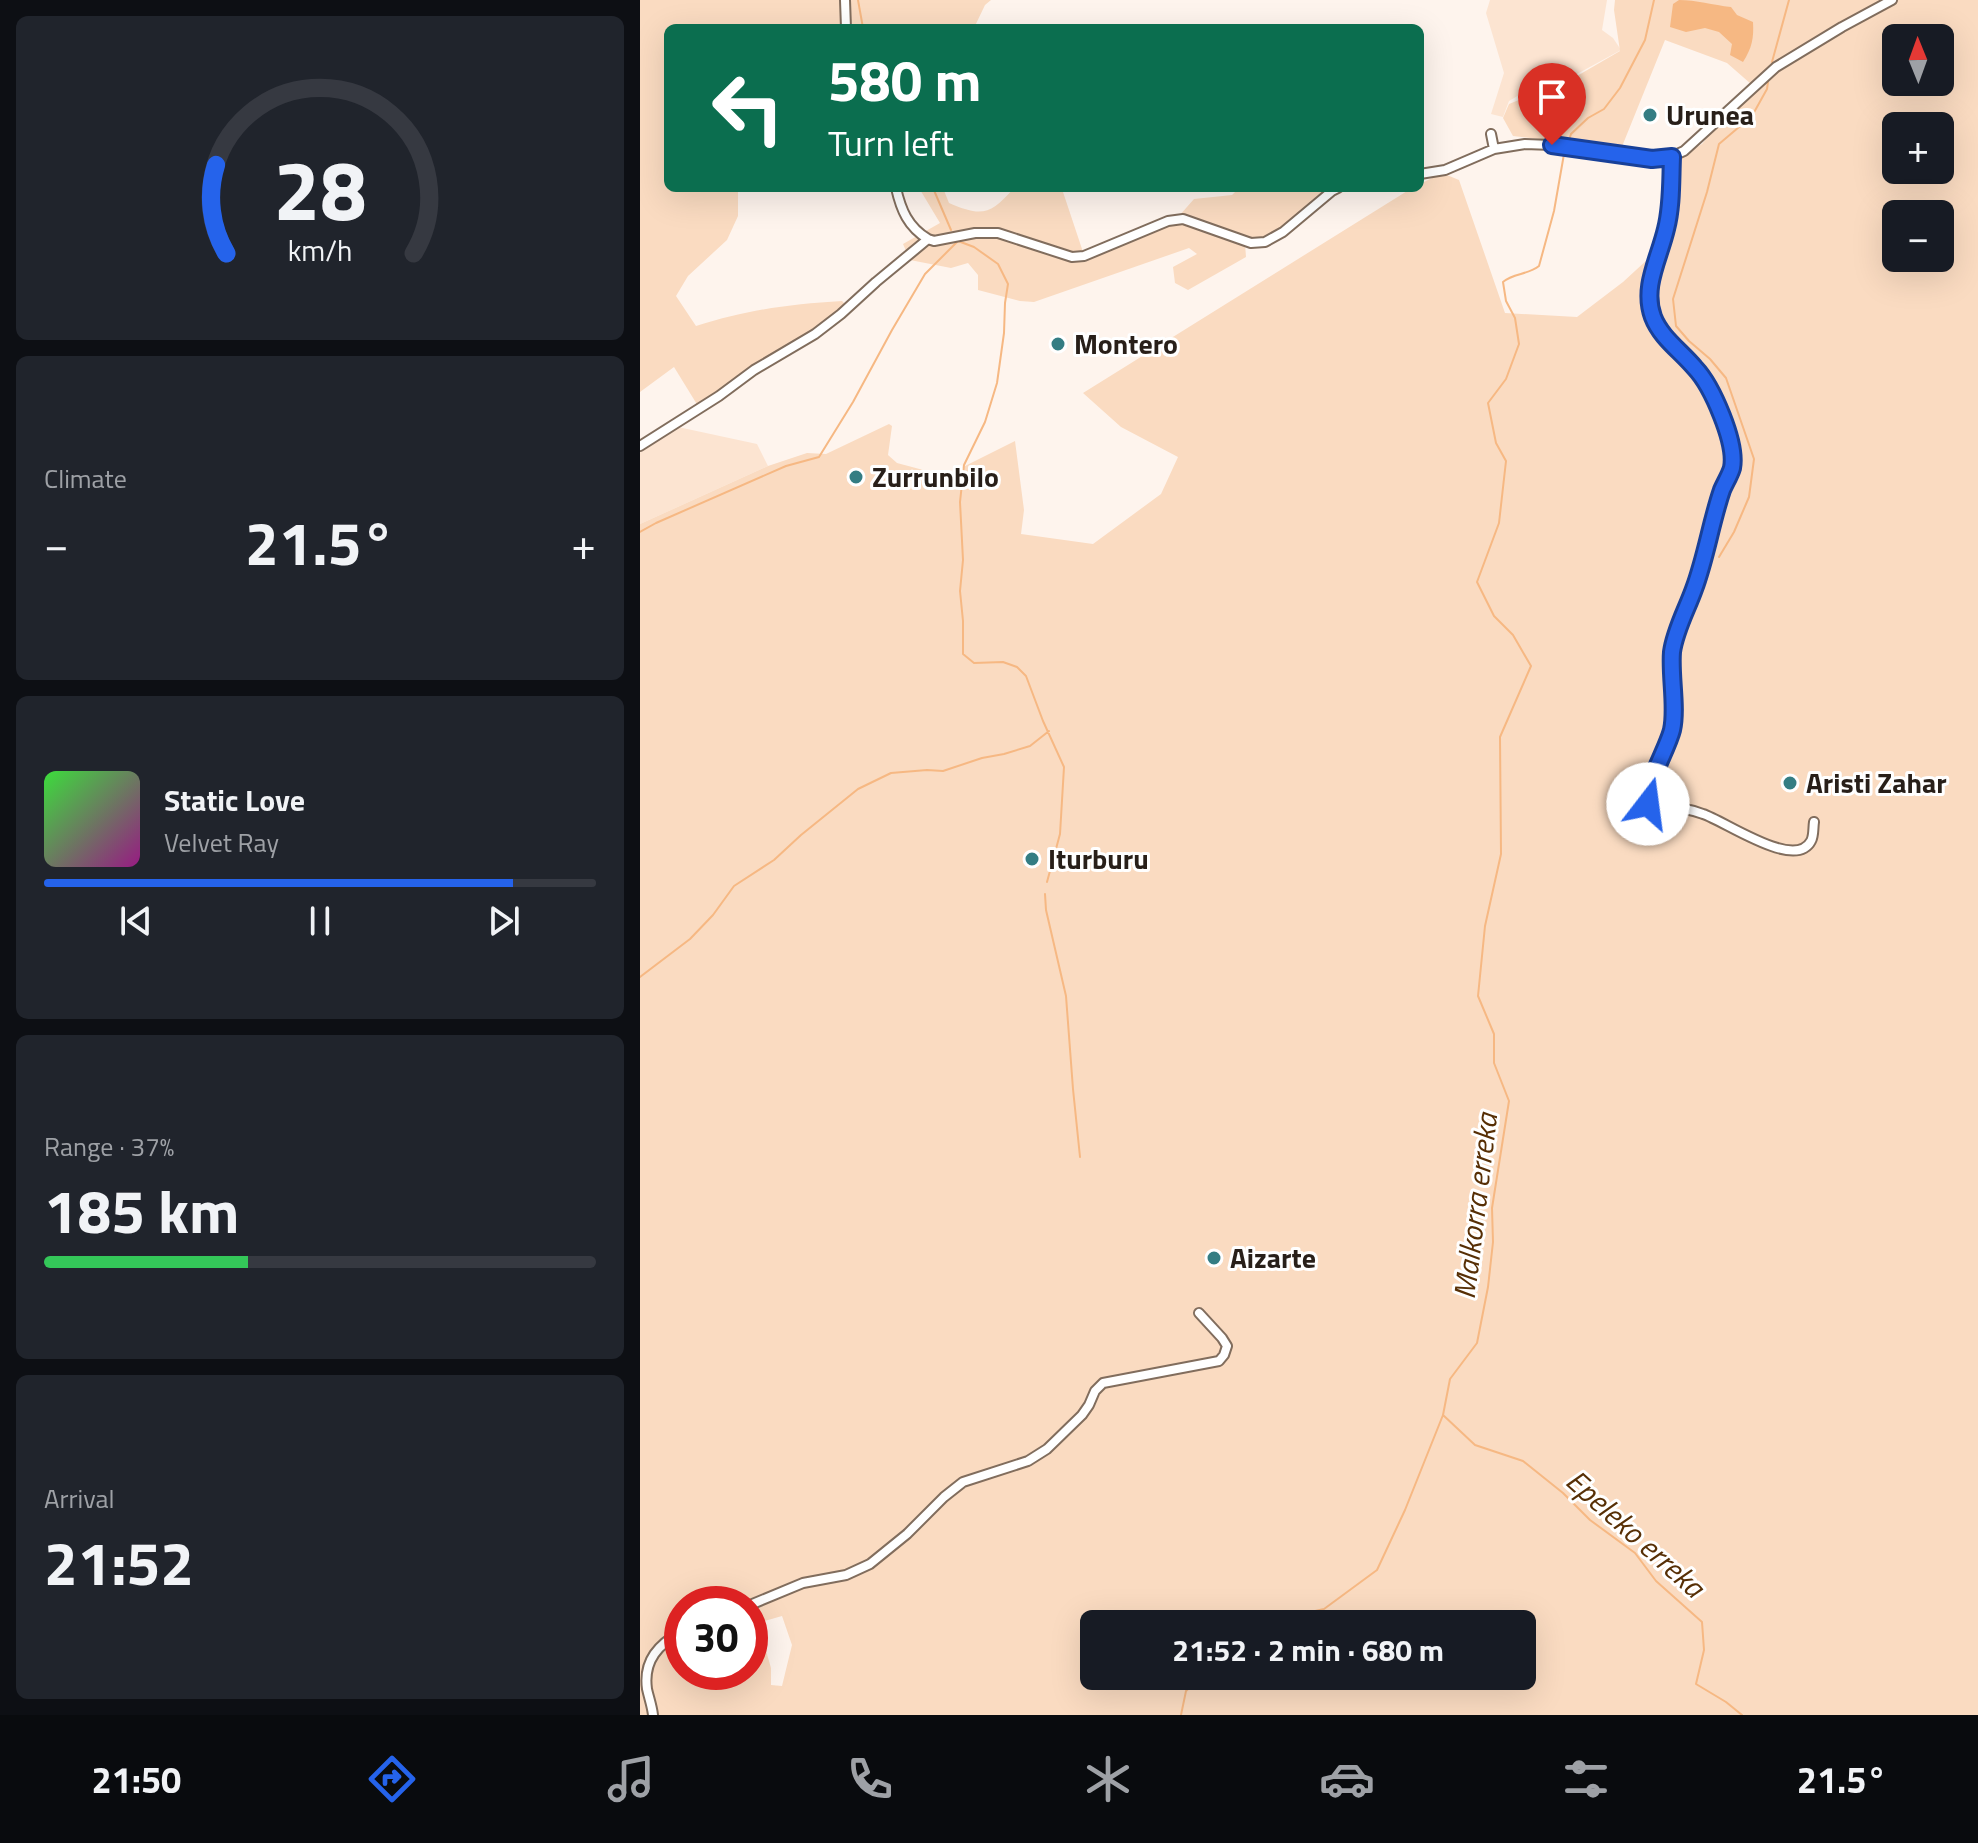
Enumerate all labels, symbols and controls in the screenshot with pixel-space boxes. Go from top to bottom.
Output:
north arrow [1882,24,1954,96]
map controls [1882,24,1954,272]
text: 580 m [828,38,981,123]
icon: left [696,56,800,160]
pin [1518,63,1586,145]
icon: arrive [1530,75,1574,119]
place label: Urunea [1666,93,1754,136]
marker: Urunea [1641,106,1659,124]
button: + [1882,112,1954,184]
text: Turn left [828,115,954,170]
text: 28 [273,125,367,251]
button: − [1882,200,1954,272]
text: km/h [288,229,352,272]
place label: Montero [1074,322,1178,365]
marker: Montero [1049,335,1067,353]
place label: Zurrunbilo [872,455,999,498]
text: Climate [44,459,127,498]
marker: Zurrunbilo [847,468,865,486]
text: 21.5° [245,497,395,588]
text: − [44,510,69,577]
text: + [571,510,596,577]
place label: Aristi Zahar [1806,761,1947,804]
position arrow [1606,762,1690,846]
marker: Aristi Zahar [1781,774,1799,792]
text: Static Love [164,777,305,823]
text: Velvet Ray [164,823,279,862]
place label: Iturburu [1048,837,1149,880]
marker: Iturburu [1023,850,1041,868]
icon: previous [114,899,158,943]
icon: pause [298,899,342,943]
icon: next [482,899,526,943]
water label: Malkorra erreka [1441,1108,1509,1301]
text: Range · 37% [44,1127,174,1166]
text: 185 km [44,1165,239,1256]
place label: Aizarte [1230,1236,1316,1279]
marker: Aizarte [1205,1249,1223,1267]
water label: Epeleko erreka [1556,1458,1717,1610]
text: Arrival [44,1479,115,1518]
text: 21:52 [44,1517,194,1608]
speed limit sign: 30 [664,1586,768,1690]
text: 21:52 · 2 min · 680 m [1172,1627,1444,1673]
icon: directions [364,1751,420,1807]
icon: music [603,1751,659,1807]
icon: phone [842,1751,898,1807]
icon: climate [1080,1751,1136,1807]
icon: car [1319,1751,1375,1807]
icon: filters [1558,1751,1614,1807]
text: 21:50 [91,1752,181,1807]
text: 21.5° [1797,1752,1887,1807]

